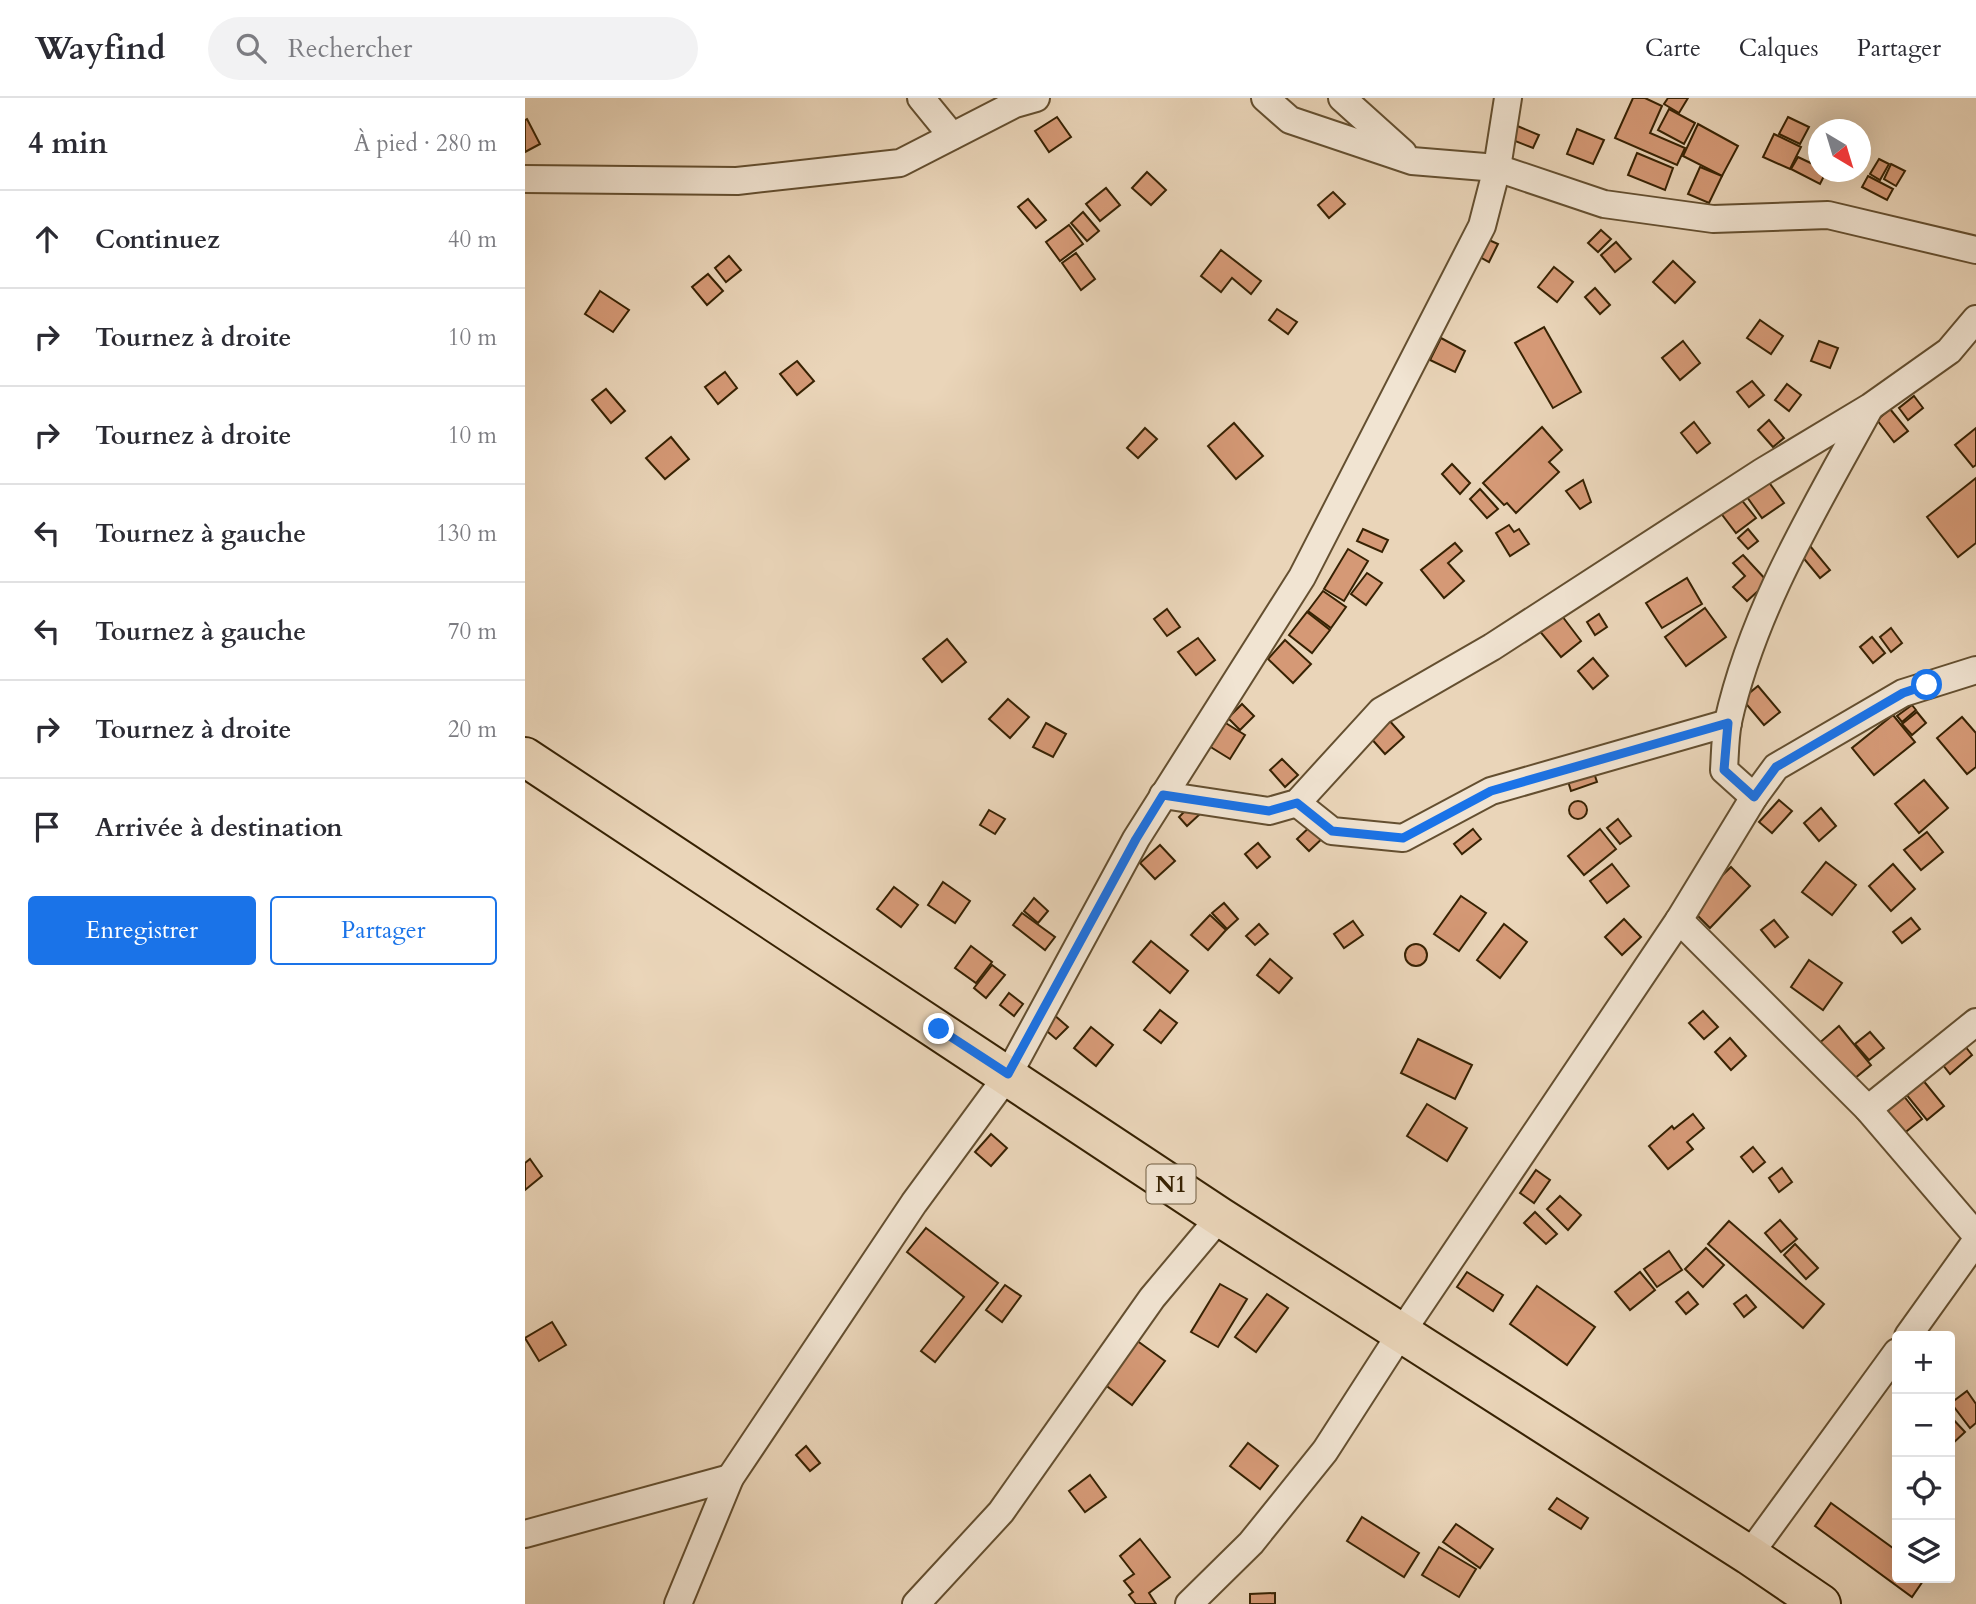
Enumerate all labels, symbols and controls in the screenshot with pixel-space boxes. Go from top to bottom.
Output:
search box [208,17,698,80]
text: Wayfind [35,26,166,71]
icon: search [232,29,270,67]
text: Rechercher [288,31,412,66]
text: Carte [1645,32,1701,65]
text: Calques [1739,32,1819,65]
text: Partager [1857,32,1941,65]
north arrow [1808,119,1871,182]
text: 4 min [28,123,108,164]
text: À pied · 280 m [354,128,497,159]
icon: ahead [28,220,66,258]
text: Continuez [95,222,220,257]
text: 40 m [448,224,497,255]
icon: right [28,318,66,356]
text: Tournez à droite [95,320,291,355]
text: 10 m [448,322,497,353]
icon: right [28,416,66,454]
text: Tournez à droite [95,418,291,453]
text: 10 m [448,420,497,451]
icon: left [28,514,66,552]
text: Tournez à gauche [95,516,306,551]
text: 130 m [436,518,497,549]
icon: left [28,612,66,650]
text: Tournez à gauche [95,614,306,649]
text: 70 m [448,616,497,647]
route start [1911,669,1942,700]
icon: right [28,710,66,748]
text: Tournez à droite [95,712,291,747]
text: 20 m [448,714,497,745]
icon: arrive [28,808,66,846]
text: Arrivée à destination [95,810,343,845]
button: Enregistrer [28,896,256,965]
button: Partager [270,896,497,965]
route end [923,1013,954,1044]
road number: N1 [1147,1164,1195,1204]
map controls [1892,1331,1955,1583]
button: + [1892,1331,1955,1394]
button: − [1892,1394,1955,1457]
button: locate [1892,1457,1955,1520]
button: layers [1892,1520,1955,1583]

